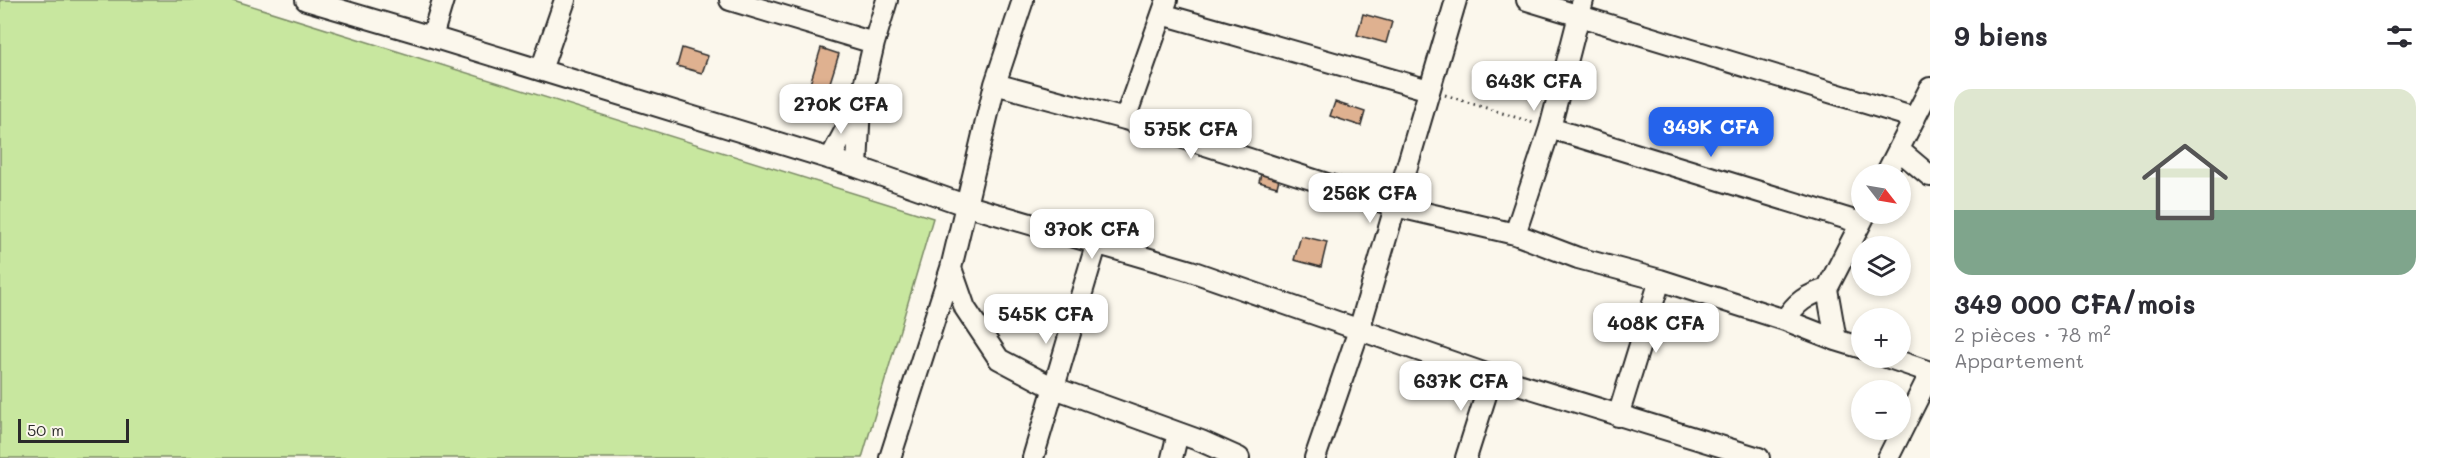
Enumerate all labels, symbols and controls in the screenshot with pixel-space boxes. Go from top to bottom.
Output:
text: 9 biens [1954,19,2048,53]
icon: filters [2383,20,2416,53]
pin: 643K CFA [1472,61,1596,112]
text: 643K CFA [1486,67,1582,93]
pin: 270K CFA [779,84,903,135]
text: 270K CFA [793,90,889,116]
pin: 349K CFA [1649,107,1773,158]
pin: 575K CFA [1129,109,1253,160]
text: 349K CFA [1663,113,1759,139]
text: 575K CFA [1144,115,1238,141]
icon: home [2131,128,2239,236]
north arrow [1851,164,1911,224]
map controls [1851,164,1911,440]
pin: 256K CFA [1308,173,1432,224]
text: 256K CFA [1323,179,1417,205]
pin: 370K CFA [1030,209,1154,260]
text: 370K CFA [1044,215,1140,241]
button: layers [1851,236,1911,296]
text: 349 000 CFA/mois [1954,287,2196,321]
pin: 545K CFA [984,294,1108,345]
text: 545K CFA [998,300,1094,326]
pin: 408K CFA [1594,303,1718,354]
button: + [1851,308,1911,368]
text: 408K CFA [1607,309,1705,335]
text: 2 pièces · 78 m² [1954,321,2111,347]
text: Appartement [1954,347,2084,373]
pin: 637K CFA [1399,361,1523,412]
text: 637K CFA [1413,367,1509,393]
button: − [1851,380,1911,440]
scale bar [18,416,129,444]
text: 50 m [27,419,64,440]

